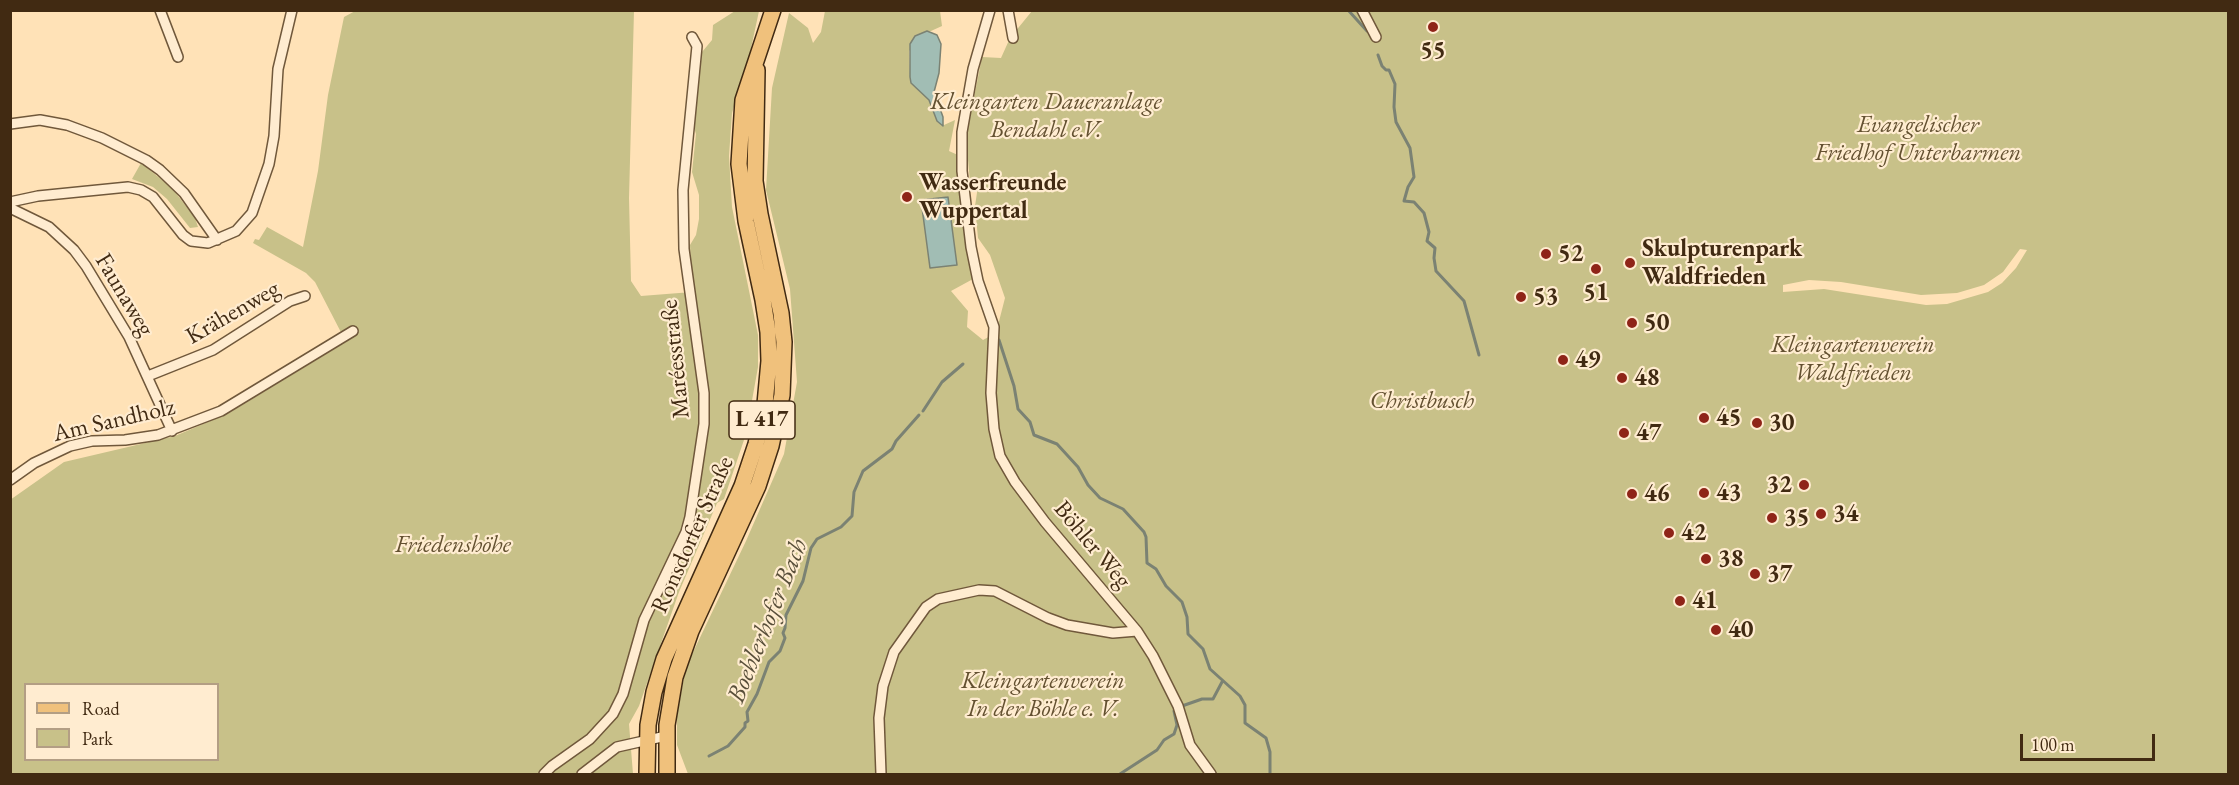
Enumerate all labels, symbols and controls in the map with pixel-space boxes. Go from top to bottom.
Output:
marker: 55 [1426,20,1440,34]
place label: 55 [1420,37,1446,65]
park label: Kleingarten Daueranlage Bendahl e.V. [930,88,1162,144]
park label: Evangelischer Friedhof Unterbarmen [1815,111,2021,167]
place label: Wasserfreunde Wuppertal [919,169,1067,225]
marker: Wasserfreunde Wuppertal [900,190,914,204]
place label: Skulpturenpark Waldfrieden [1642,235,1802,291]
place label: 52 [1558,240,1583,268]
marker: 52 [1539,247,1553,261]
street label: Faunaweg [88,248,160,342]
marker: Skulpturenpark Waldfrieden [1623,256,1637,270]
marker: 51 [1589,262,1603,276]
street label: Krähenweg [181,275,285,351]
place label: 51 [1583,279,1609,307]
place label: 53 [1533,283,1558,311]
marker: 53 [1514,290,1528,304]
street label: Maréesstraße [655,298,697,420]
place label: 50 [1644,309,1669,337]
marker: 50 [1625,316,1639,330]
park label: Kleingartenverein Waldfrieden [1771,331,1935,387]
place label: 49 [1575,346,1600,374]
marker: 49 [1556,353,1570,367]
place label: 48 [1634,364,1659,392]
marker: 48 [1615,371,1629,385]
park label: Christbusch [1370,387,1474,415]
street label: Am Sandholz [50,393,178,449]
road number: L 417 [729,401,795,439]
place label: 45 [1716,404,1741,432]
place label: 30 [1769,409,1794,437]
marker: 45 [1697,411,1711,425]
marker: 30 [1750,416,1764,430]
place label: 47 [1636,419,1661,447]
marker: 47 [1617,426,1631,440]
street label: Ronsdorfer Straße [646,452,740,618]
place label: 32 [1767,471,1792,499]
marker: 32 [1797,478,1811,492]
place label: 43 [1716,479,1741,507]
place label: 46 [1644,480,1669,508]
marker: 43 [1697,486,1711,500]
marker: 46 [1625,487,1639,501]
street label: Böhler Weg [1047,495,1137,595]
place label: 34 [1833,500,1858,528]
place label: 35 [1784,504,1809,532]
marker: 34 [1814,507,1828,521]
marker: 35 [1765,511,1779,525]
place label: 42 [1681,519,1706,547]
marker: 42 [1662,526,1676,540]
park label: Friedenshöhe [395,531,511,559]
water label: Boehlerhofer Bach [721,534,815,708]
place label: 38 [1718,545,1743,573]
marker: 38 [1699,552,1713,566]
place label: 37 [1767,560,1792,588]
marker: 37 [1748,567,1762,581]
place label: 41 [1692,587,1717,615]
marker: 41 [1673,594,1687,608]
place label: 40 [1728,616,1753,644]
marker: 40 [1709,623,1723,637]
park label: Kleingartenverein In der Böhle e. V. [961,667,1125,723]
legend [24,683,219,761]
text: Road [82,697,120,720]
scale bar [2023,722,2158,760]
text: Park [82,727,113,750]
text: 100 m [2031,733,2075,756]

